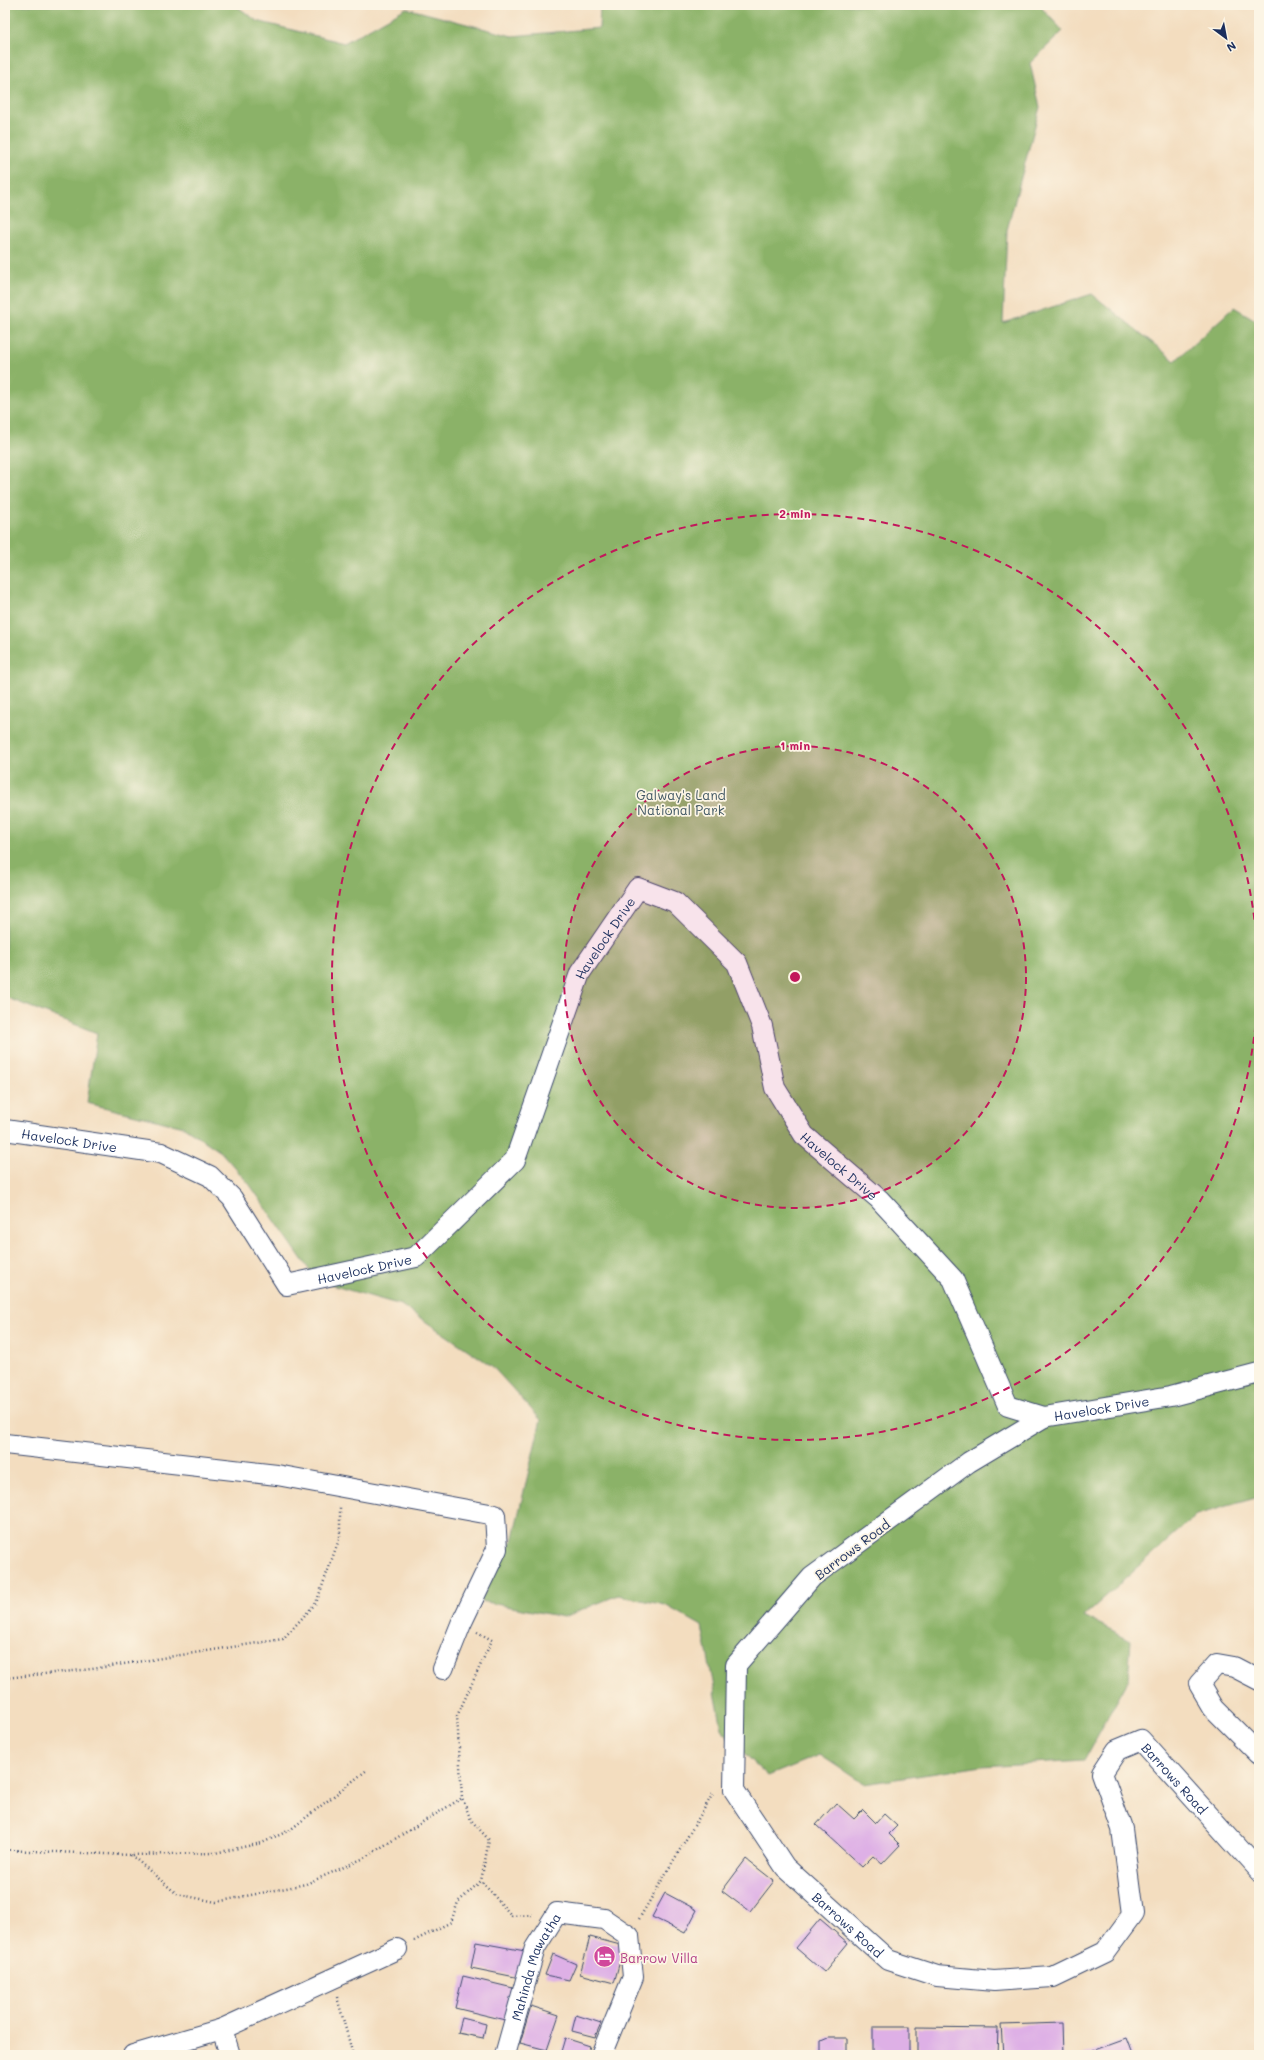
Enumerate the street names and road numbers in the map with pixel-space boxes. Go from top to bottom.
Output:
street label: Havelock Drive [570,893,638,981]
street label: Havelock Drive [20,1124,118,1155]
street label: Havelock Drive [797,1128,882,1203]
street label: Havelock Drive [315,1250,413,1287]
street label: Havelock Drive [1052,1391,1150,1424]
street label: Barrows Road [811,1515,893,1583]
street label: Barrows Road [1139,1739,1212,1817]
street label: Barrows Road [809,1888,887,1961]
street label: Mahinda Mawatha [507,1909,564,2022]

